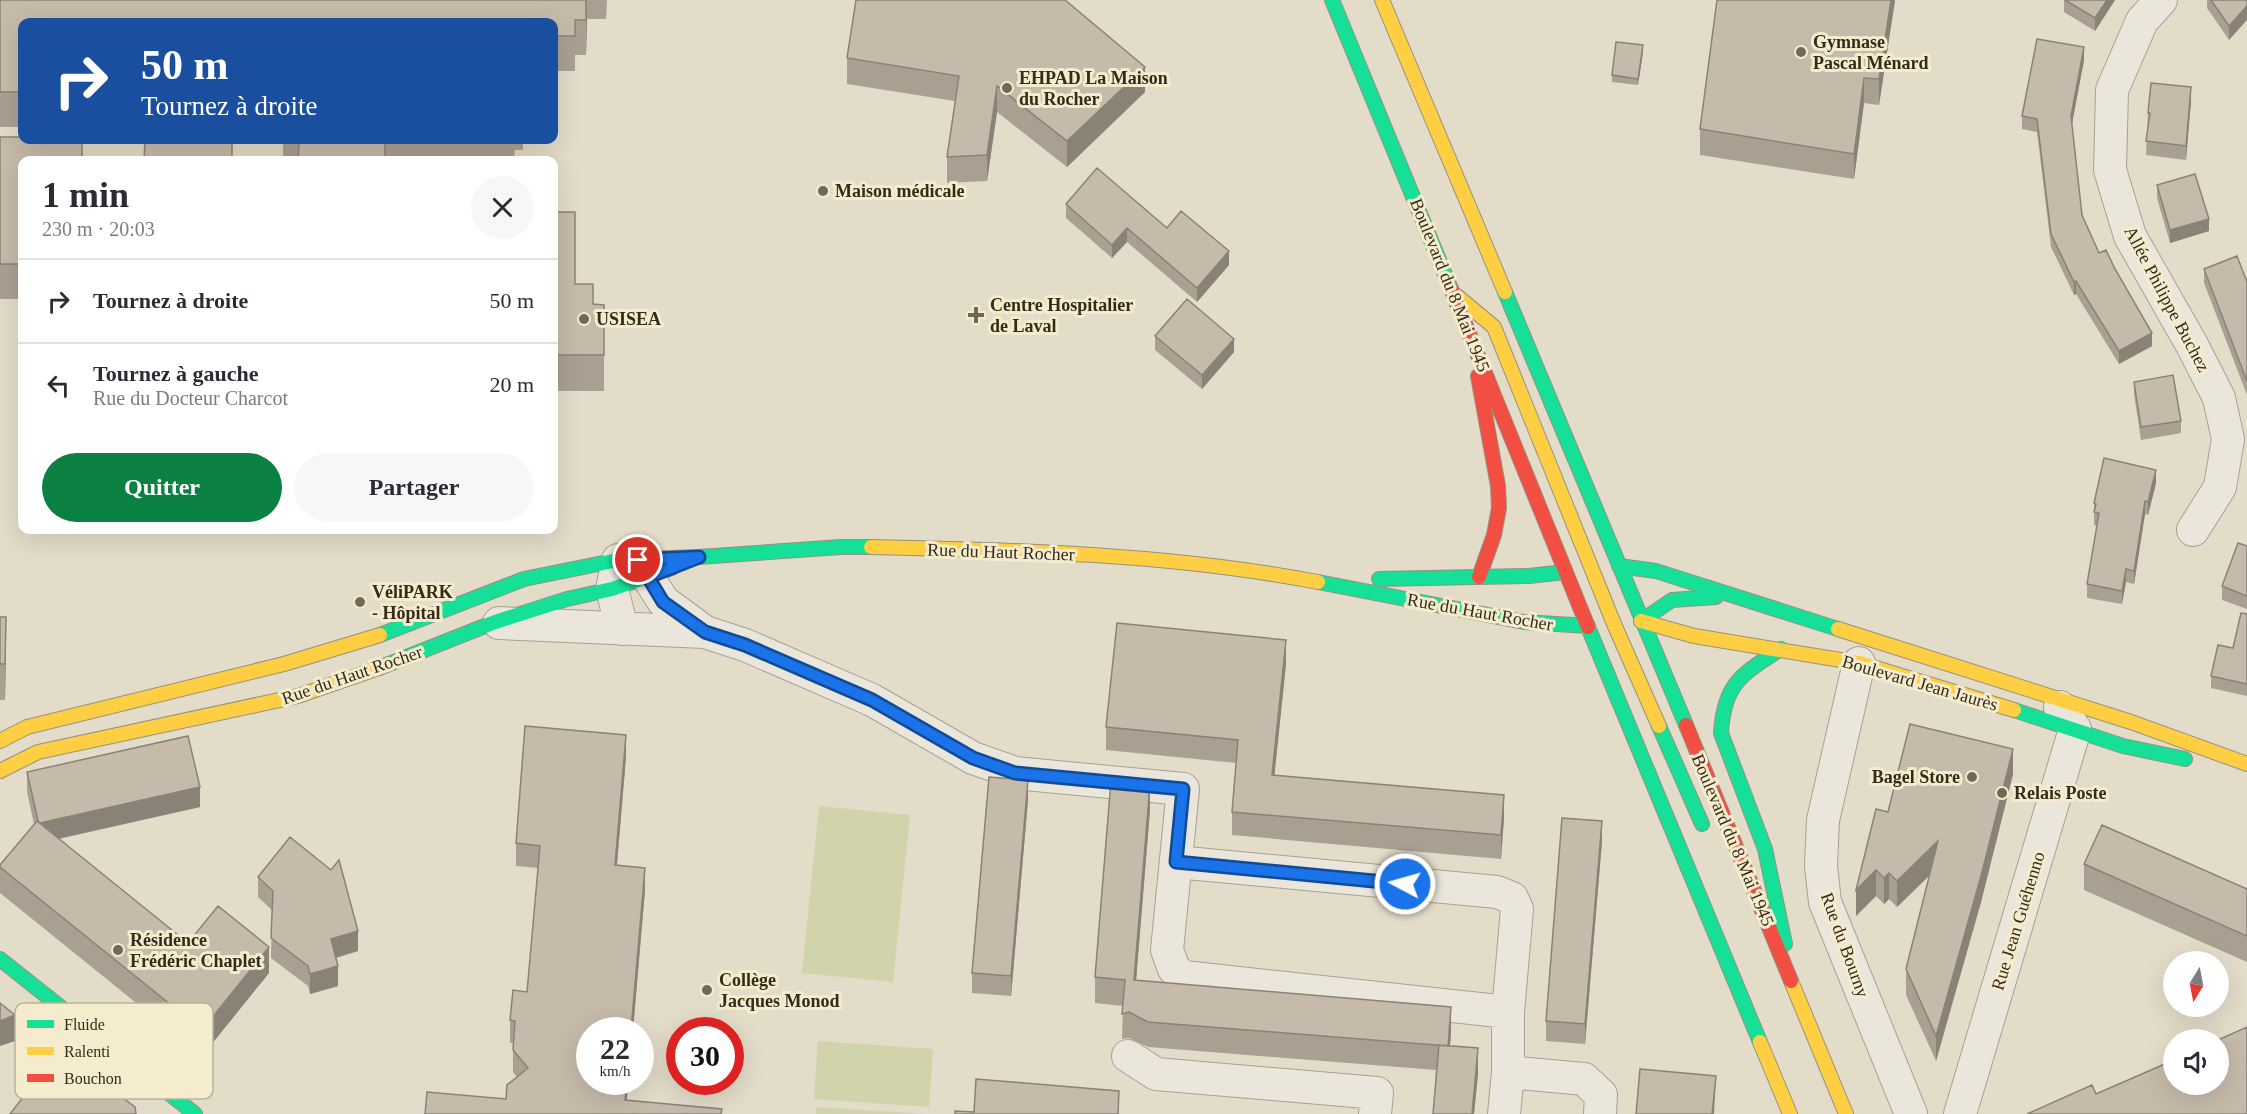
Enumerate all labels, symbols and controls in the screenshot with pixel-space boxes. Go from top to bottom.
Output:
place label: Gymnase Pascal Ménard [1813,32,1928,73]
icon: right [42,42,120,120]
text: 50 m [141,42,229,88]
marker: Gymnase Pascal Ménard [1794,45,1808,59]
place label: EHPAD La Maison du Rocher [1019,68,1168,109]
marker: EHPAD La Maison du Rocher [1000,81,1014,95]
text: Tournez à droite [141,91,318,121]
text: 1 min [42,175,129,215]
button: close [471,176,534,239]
place label: Maison médicale [835,181,964,201]
marker: Maison médicale [816,184,830,198]
street label: Boulevard du 8 Mai 1945 [1406,195,1494,375]
text: 230 m · 20:03 [42,218,155,240]
street label: Allée Philippe Buchez [2120,223,2214,375]
icon: right [42,285,75,318]
text: Tournez à droite [93,288,248,313]
text: 50 m [489,288,534,313]
place label: Centre Hospitalier de Laval [990,295,1133,336]
marker: Centre Hospitalier de Laval [967,306,985,324]
place label: USISEA [596,309,661,329]
marker: USISEA [577,312,591,326]
text: Tournez à gauche [93,361,258,386]
icon: left [42,369,75,402]
text: 20 m [489,372,534,397]
text: Rue du Docteur Charcot [93,387,288,409]
button: Quitter [42,453,282,522]
button: Partager [294,453,534,522]
pin [612,534,663,585]
street label: Rue du Haut Rocher [927,539,1075,565]
icon: arrive [621,543,654,576]
place label: VéliPARK - Hôpital [372,582,453,623]
street label: Rue du Haut Rocher [1406,589,1554,635]
marker: VéliPARK - Hôpital [353,595,367,609]
street label: Rue du Haut Rocher [279,642,425,708]
street label: Boulevard Jean Jaurès [1840,651,2000,715]
street label: Boulevard du 8 Mai 1945 [1688,751,1778,929]
place label: Bagel Store [1872,767,1960,787]
marker: Bagel Store [1965,770,1979,784]
place label: Relais Poste [2014,783,2106,803]
marker: Relais Poste [1995,786,2009,800]
street label: Rue Jean Guéhenno [1987,849,2049,993]
position arrow [1373,852,1437,916]
street label: Rue du Bourny [1817,890,1873,1000]
place label: Résidence Frédéric Chaplet [130,930,261,971]
marker: Résidence Frédéric Chaplet [111,943,125,957]
north arrow [2163,951,2229,1017]
map controls [2163,951,2229,1095]
place label: Collège Jacques Monod [719,970,840,1011]
marker: Collège Jacques Monod [700,983,714,997]
legend [15,1003,213,1099]
text: Fluide [64,1016,105,1033]
speed limit sign: 30 [666,1017,744,1095]
button: sound [2163,1029,2229,1095]
text: 22 [600,1032,630,1065]
text: Ralenti [64,1043,111,1060]
text: km/h [600,1063,630,1079]
text: Bouchon [64,1070,122,1087]

